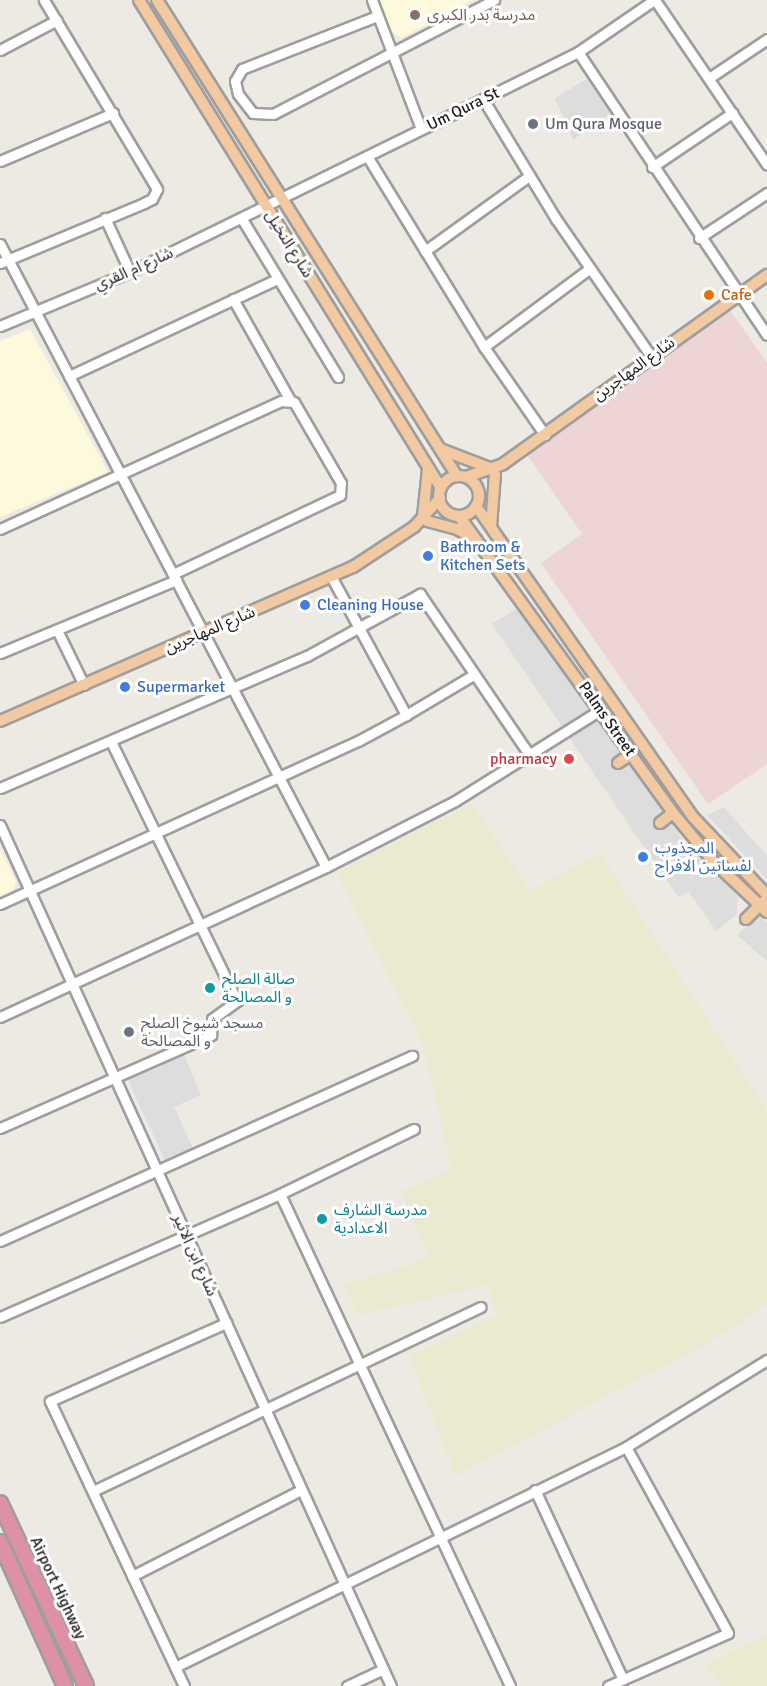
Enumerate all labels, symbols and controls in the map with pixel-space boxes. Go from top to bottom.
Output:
place label: مدرسة بدر الكبرى [427,5,535,25]
marker: مدرسة بدر الكبرى [408,8,422,22]
street label: Um Qura St [424,83,502,135]
place label: Um Qura Mosque [545,114,662,134]
marker: Um Qura Mosque [526,117,540,131]
street label: شارع النخيل [261,207,317,281]
street label: شارع ام القري [92,243,176,295]
place label: Cafe [721,285,752,305]
marker: Cafe [702,288,716,302]
street label: شارع المهاجرين [589,333,679,405]
place label: Bathroom & Kitchen Sets [440,537,525,575]
marker: Bathroom & Kitchen Sets [421,549,435,563]
place label: Cleaning House [317,595,424,615]
marker: Cleaning House [298,598,312,612]
street label: شارع المهاجرين [162,602,258,658]
place label: Supermarket [137,677,225,697]
street label: Palms Street [574,678,640,760]
marker: Supermarket [118,680,132,694]
place label: pharmacy [490,749,557,769]
marker: pharmacy [562,752,576,766]
place label: المجذوب لفساتين الافراح [655,838,752,876]
marker: المجذوب لفساتين الافراح [636,850,650,864]
place label: صالة الصلح و المصالحة [222,969,295,1007]
marker: صالة الصلح و المصالحة [203,981,217,995]
place label: مسجد شيوخ الصلح و المصالحة [141,1013,263,1051]
marker: مسجد شيوخ الصلح و المصالحة [122,1025,136,1039]
place label: مدرسة الشارف الاعدادية [334,1200,427,1238]
street label: شارع ابن الاثير [168,1211,222,1299]
marker: مدرسة الشارف الاعدادية [315,1212,329,1226]
street label: Airport Highway [26,1534,90,1642]

